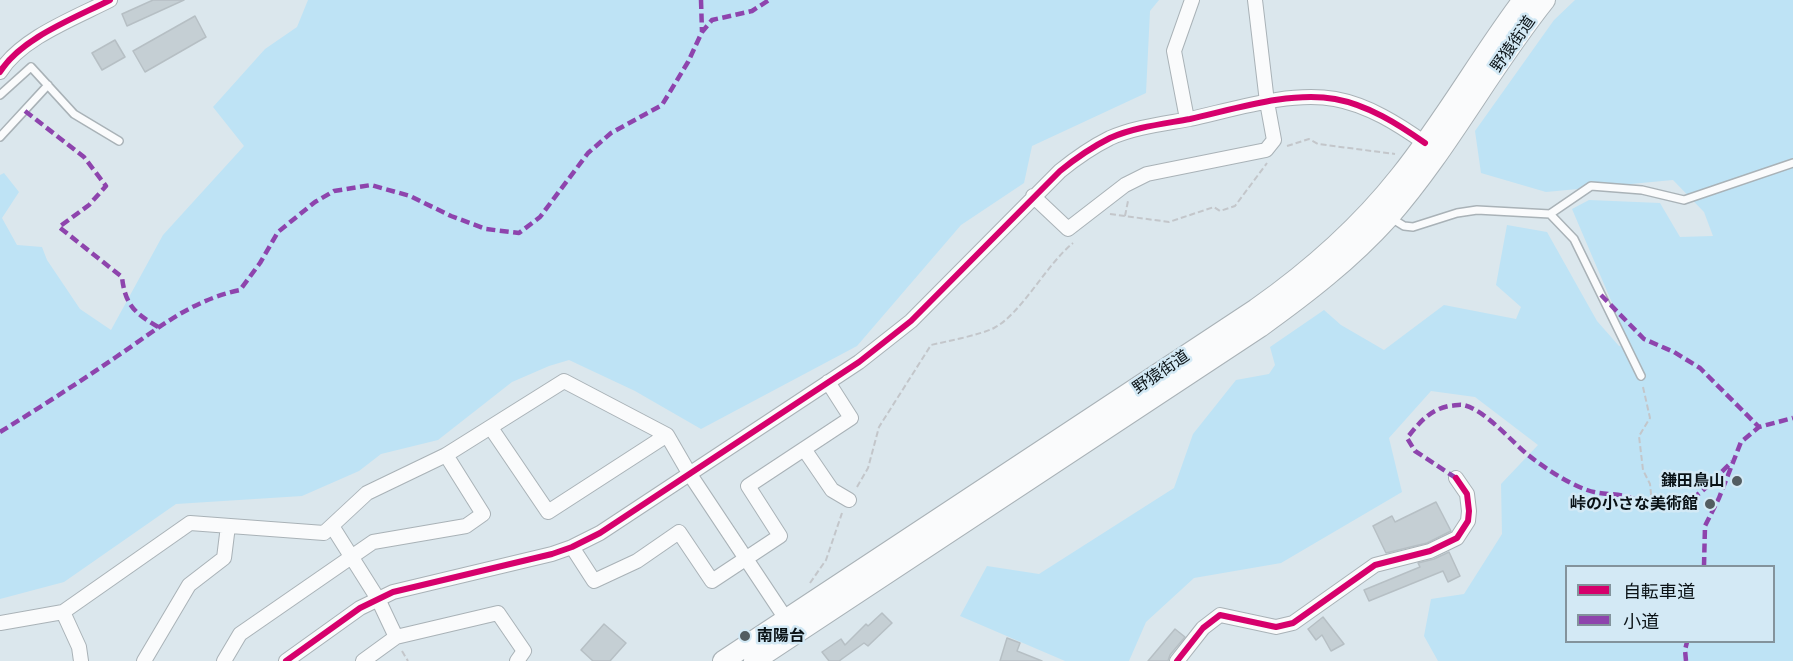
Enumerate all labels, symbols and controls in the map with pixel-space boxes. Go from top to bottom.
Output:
street label: 野猿街道 [1487,12,1539,76]
street label: 野猿街道 [1129,346,1193,398]
place label: 鎌田鳥山 [1661,471,1725,491]
marker: 鎌田鳥山 [1730,474,1744,488]
place label: 峠の小さな美術館 [1570,494,1698,514]
marker: 峠の小さな美術館 [1703,497,1717,511]
legend [1565,565,1775,643]
text: 自転車道 [1623,580,1695,602]
text: 小道 [1623,610,1659,632]
place label: 南陽台 [757,626,805,646]
marker: 南陽台 [738,629,752,643]

